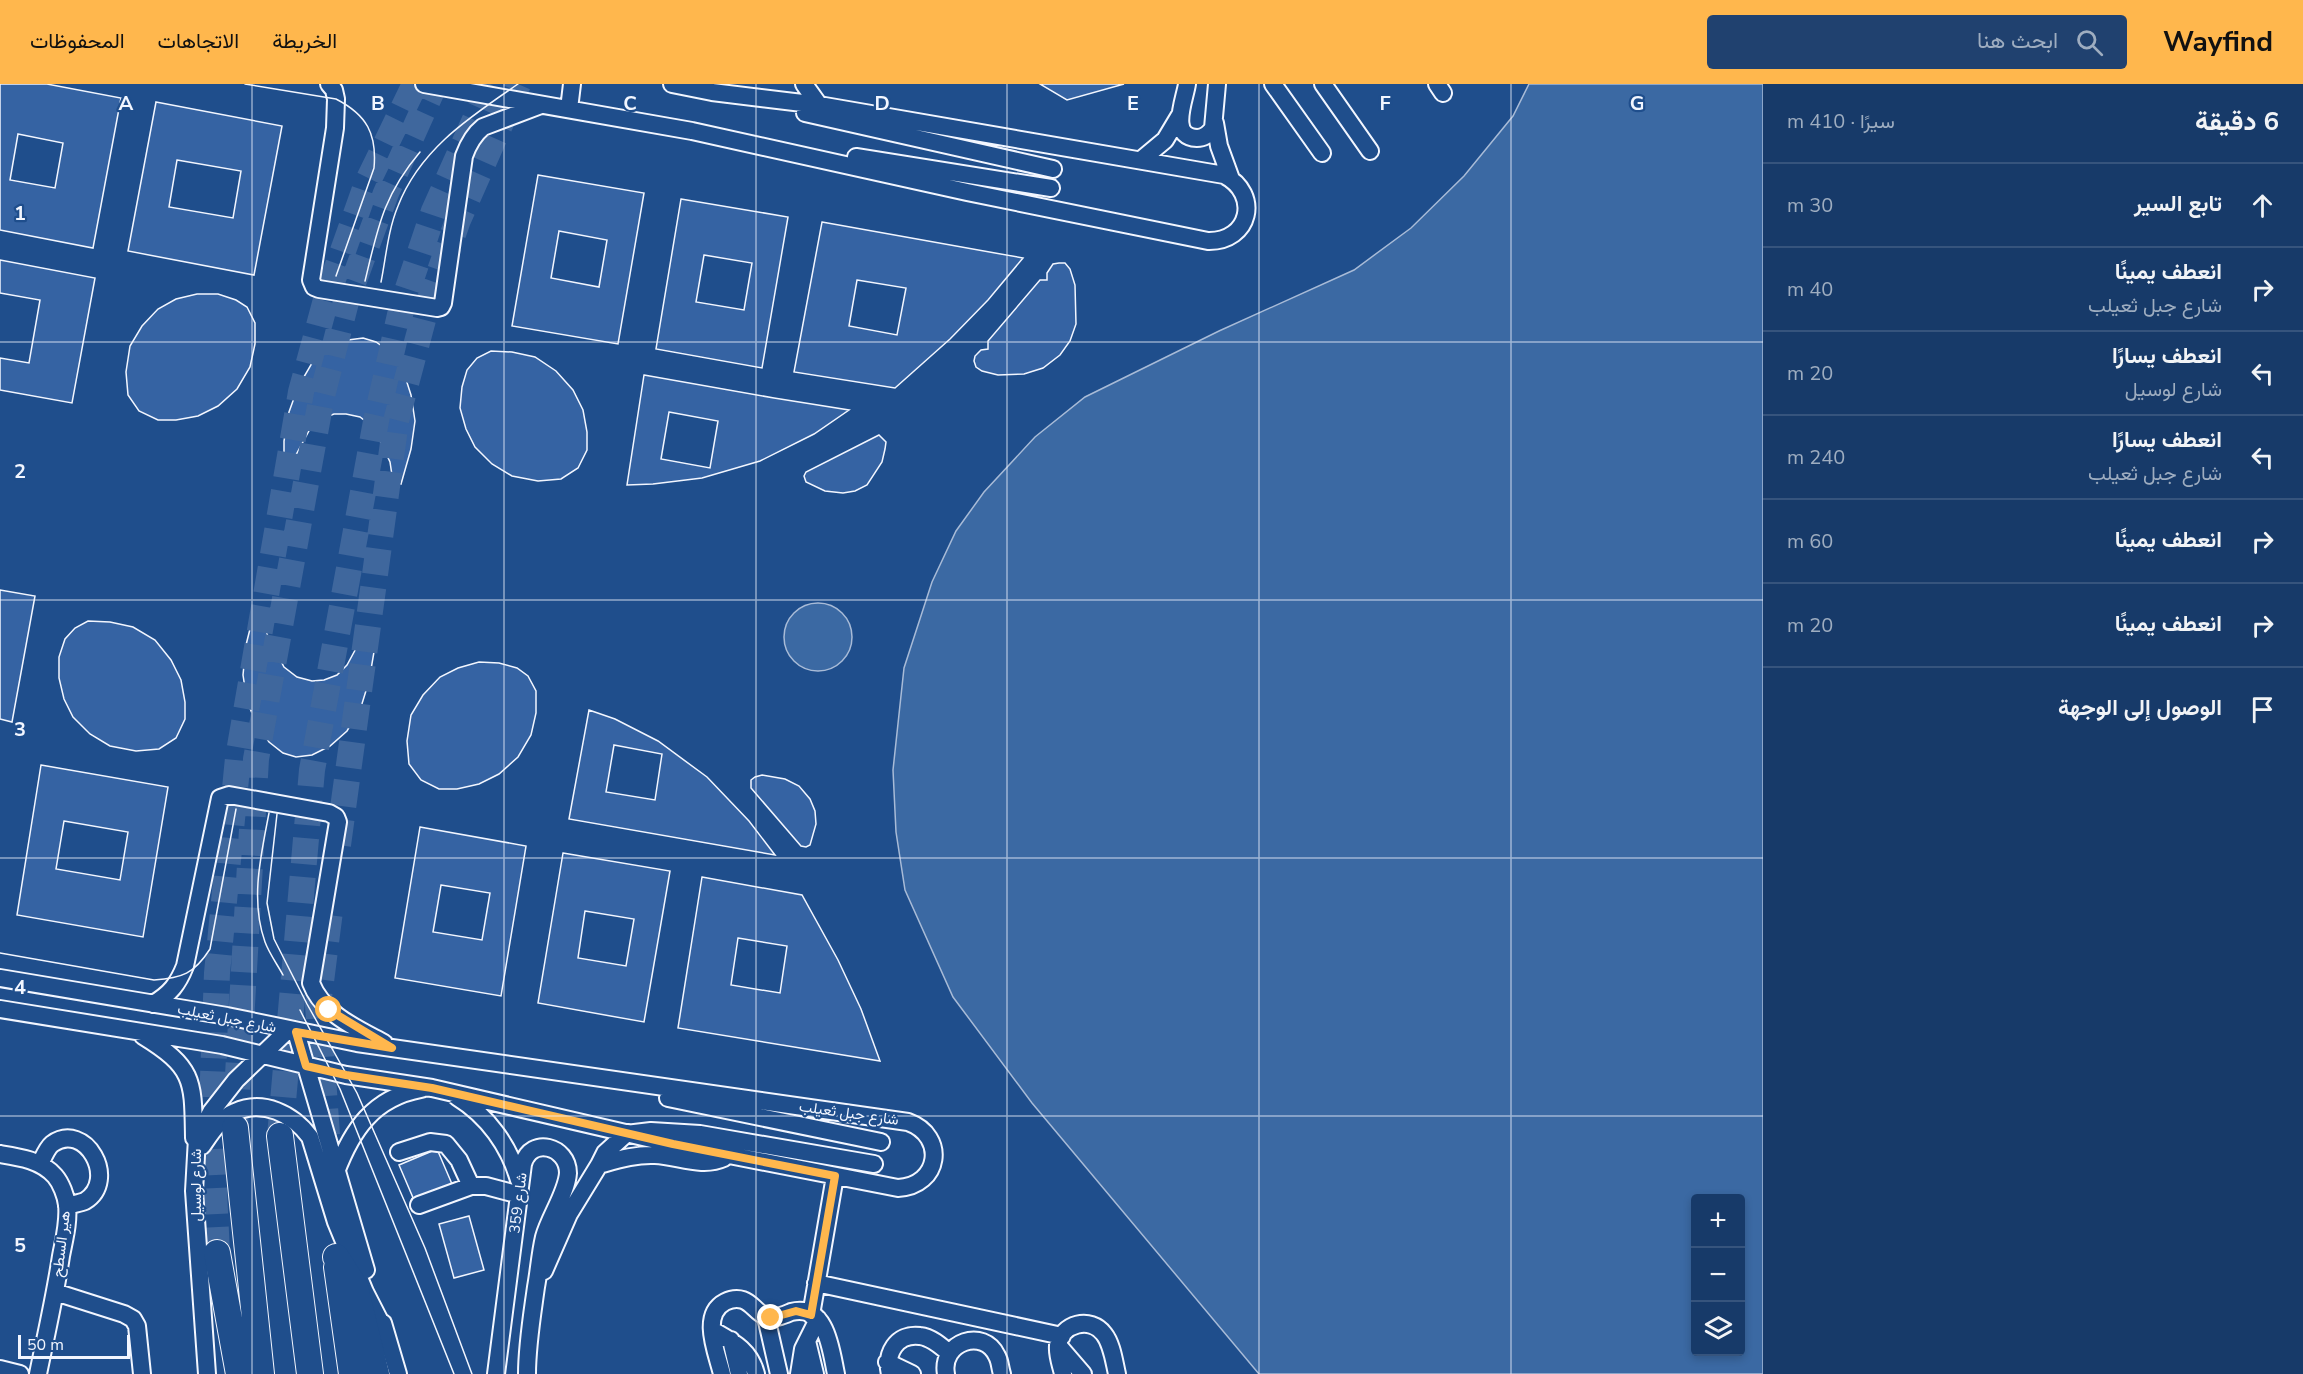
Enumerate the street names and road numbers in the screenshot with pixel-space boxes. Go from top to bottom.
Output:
street label: شارع جبل ثعيلب [176,999,278,1038]
street label: شارع جبل ثعيلب [798,1096,900,1131]
street label: شارع لوسيل [186,1148,207,1221]
street label: شارع 359 [504,1171,533,1235]
street label: هير السطح [47,1210,76,1279]

